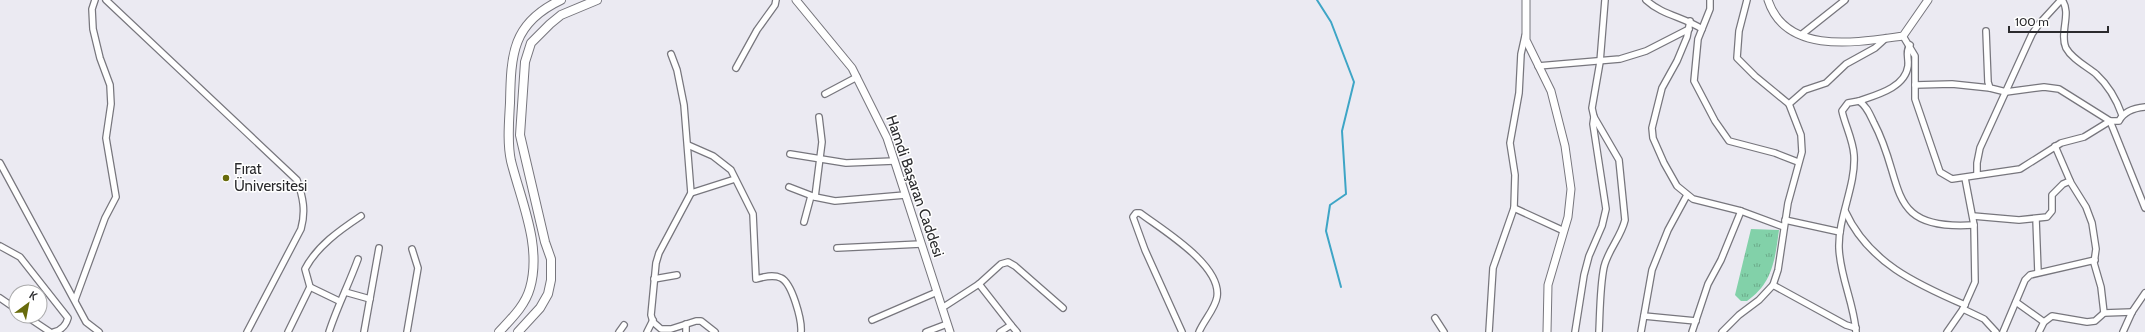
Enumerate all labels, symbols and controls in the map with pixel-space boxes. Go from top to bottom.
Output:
scale bar [2009,8,2108,34]
text: 100 m [2015,14,2049,29]
street label: Hamdi Başaran Caddesi [882,113,948,259]
place label: Fırat Üniversitesi [234,160,307,195]
marker: Fırat Üniversitesi [221,173,231,183]
north arrow [8,284,48,324]
text: K [27,288,40,303]

